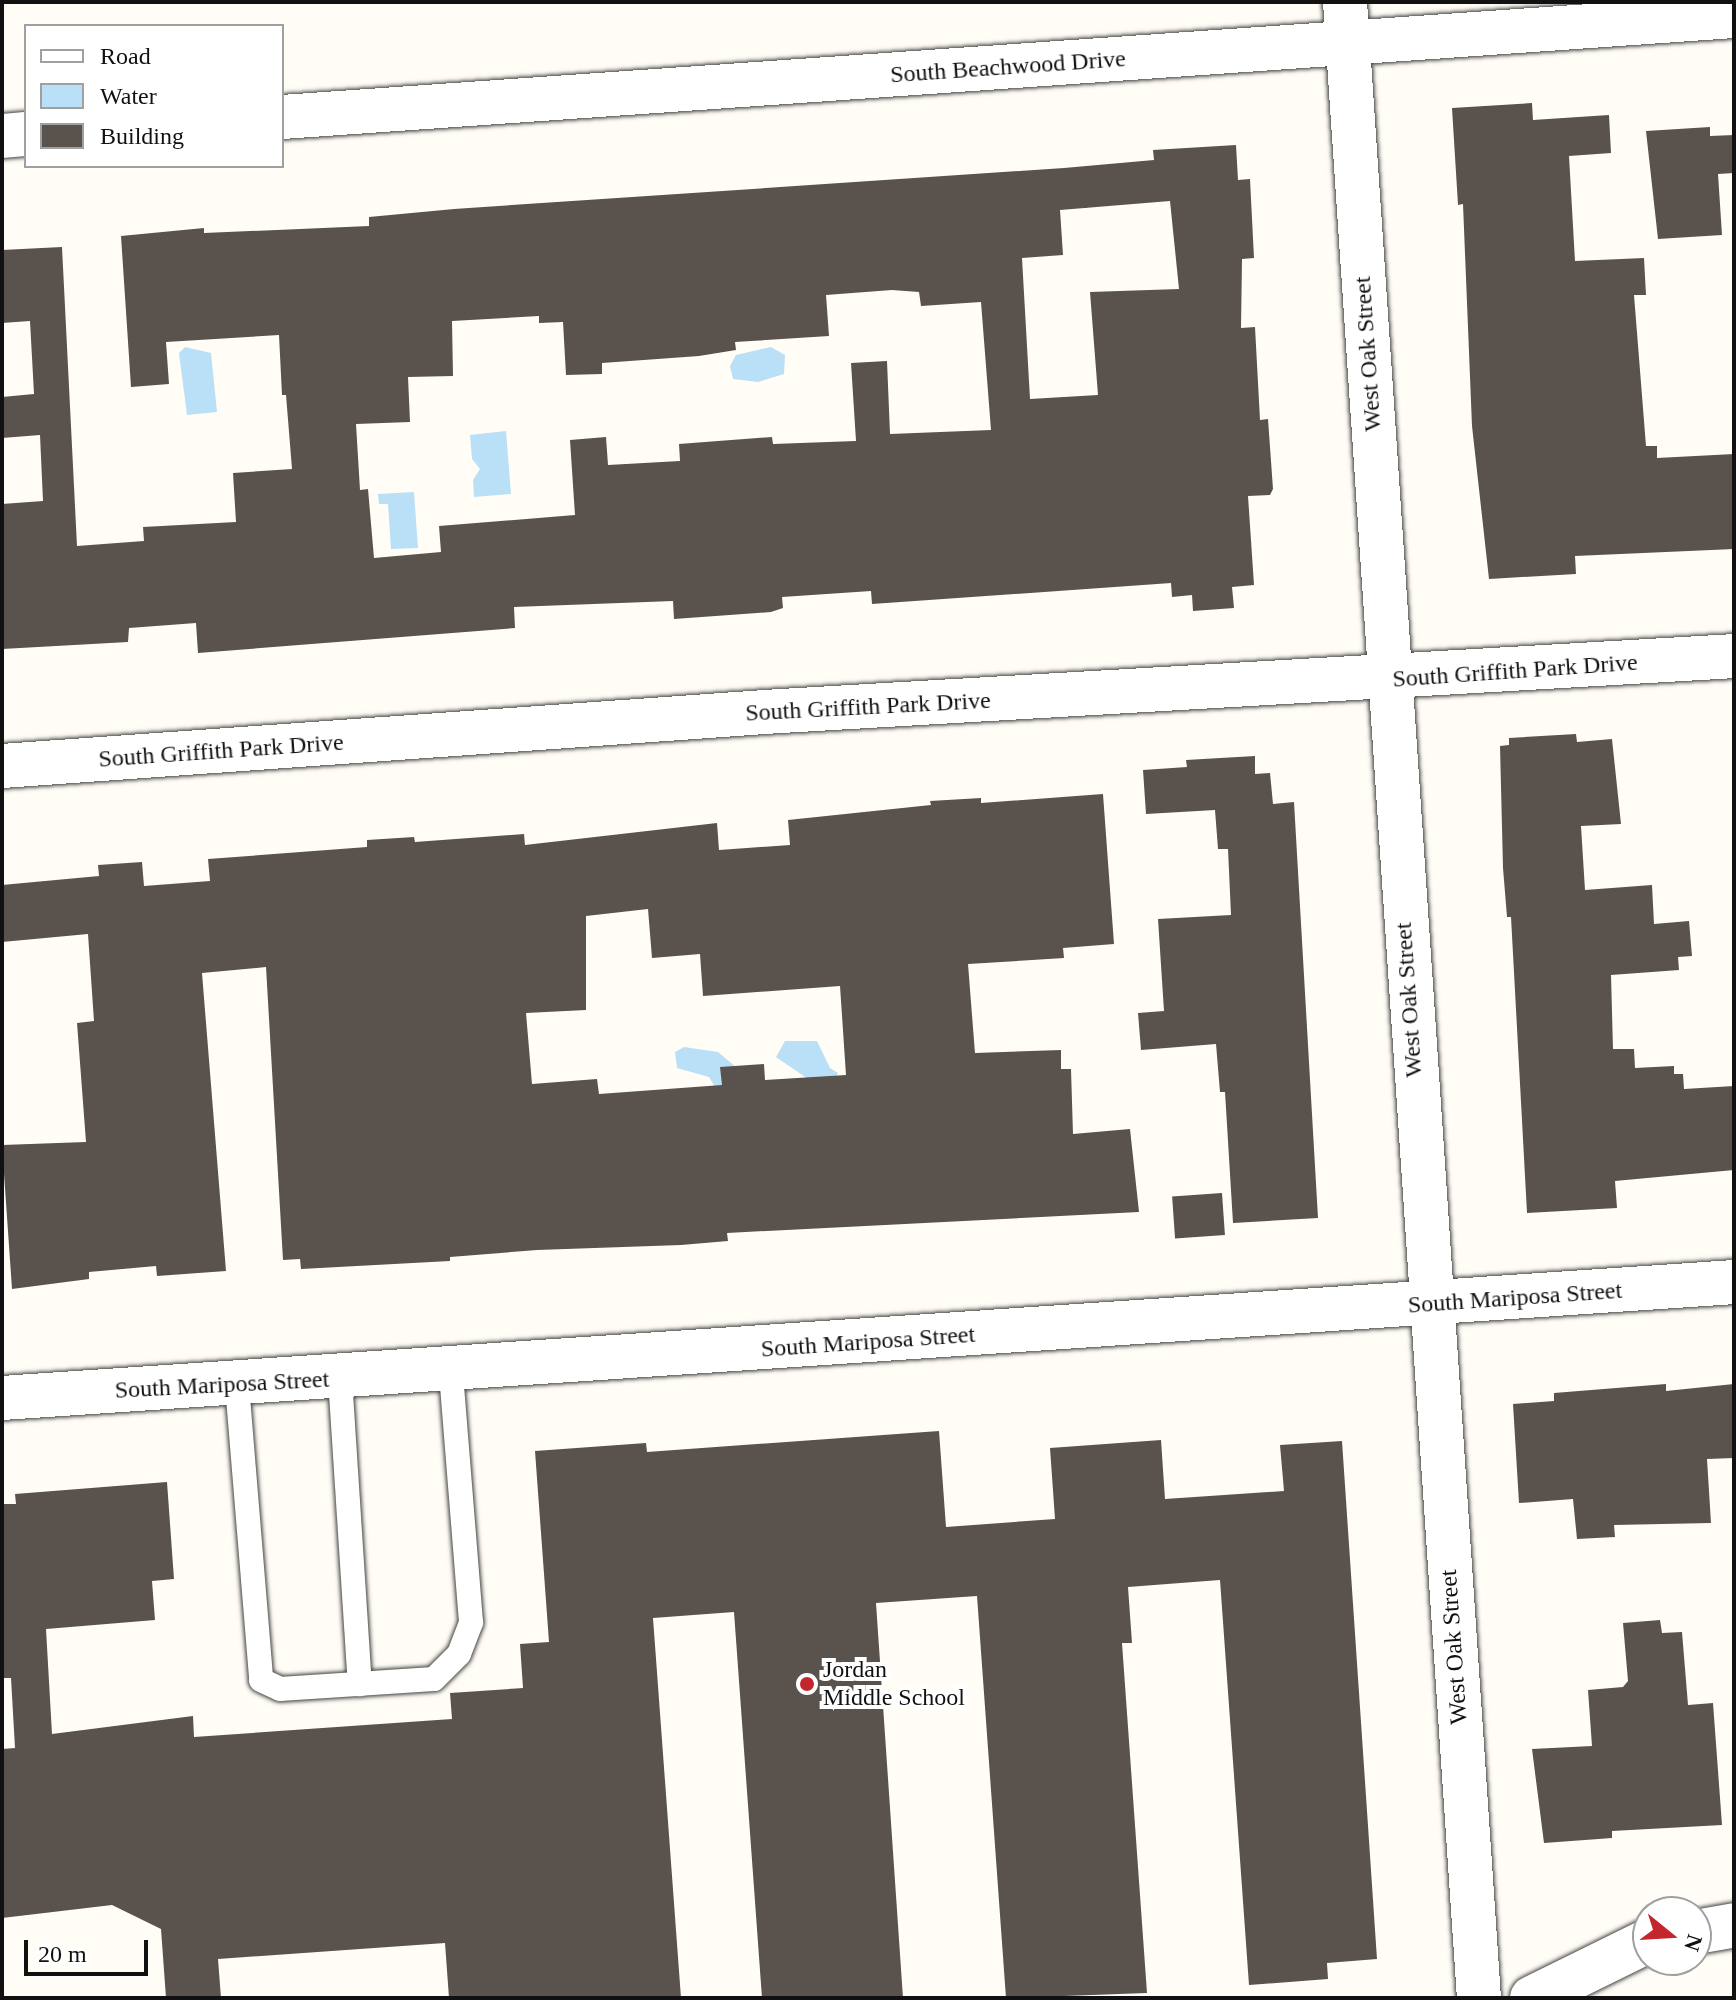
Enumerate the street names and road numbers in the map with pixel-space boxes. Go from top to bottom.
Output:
street label: South Beachwood Drive [889,44,1127,90]
street label: West Oak Street [1348,276,1388,432]
street label: South Griffith Park Drive [1392,648,1638,694]
street label: South Griffith Park Drive [745,686,991,728]
street label: South Griffith Park Drive [98,728,344,774]
street label: West Oak Street [1389,922,1429,1078]
street label: South Mariposa Street [1407,1276,1623,1320]
street label: South Mariposa Street [760,1320,976,1364]
street label: South Mariposa Street [114,1365,330,1405]
street label: West Oak Street [1434,1569,1474,1725]

